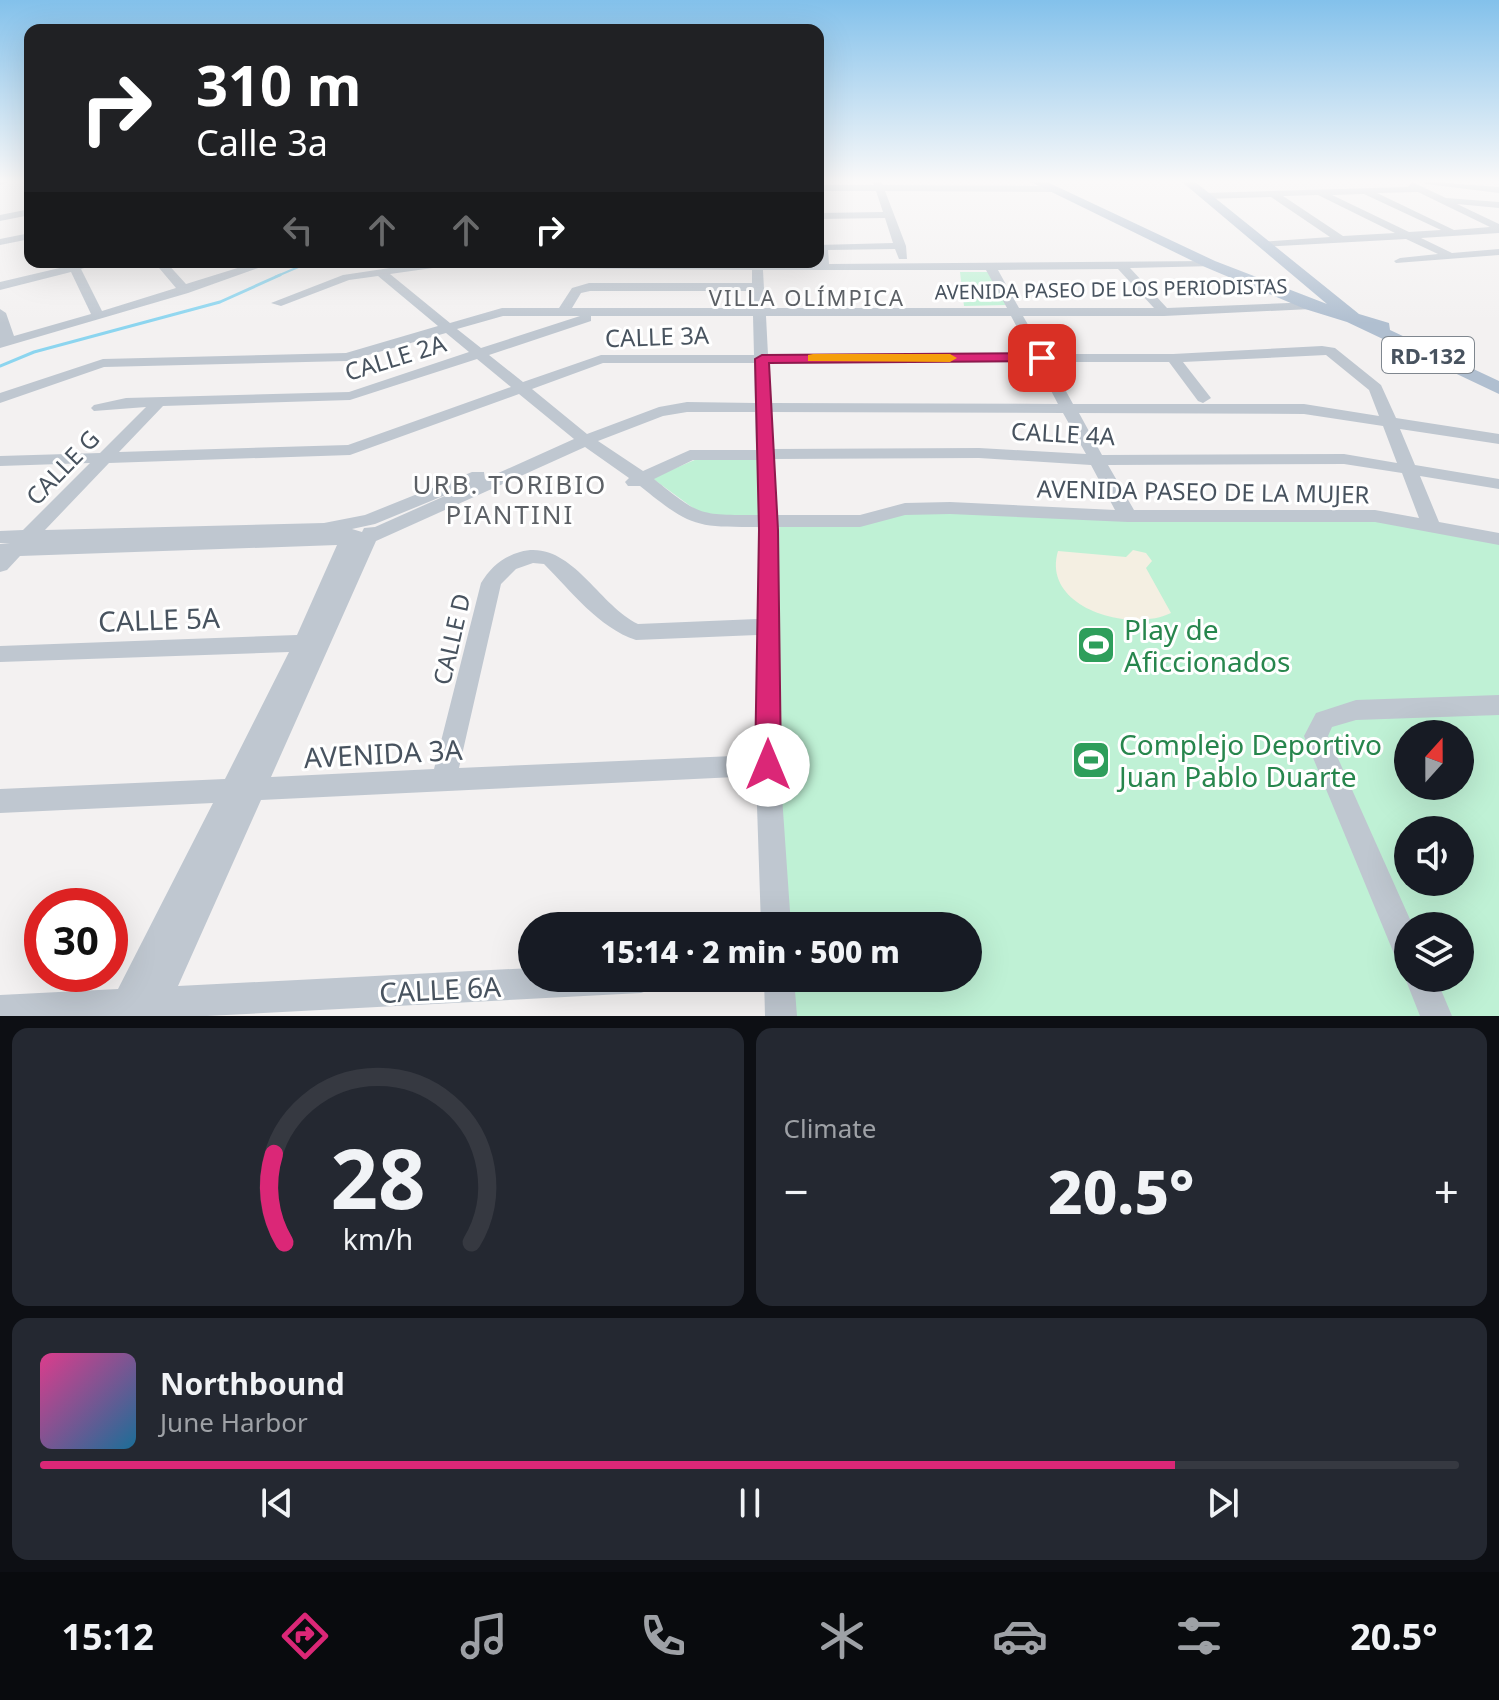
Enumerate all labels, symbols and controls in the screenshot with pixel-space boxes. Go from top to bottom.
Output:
text: 310 m [196,46,361,122]
icon: right [64,56,168,160]
text: Calle 3a [196,118,328,167]
icon: left [276,208,320,252]
icon: ahead [360,208,404,252]
icon: ahead [444,208,488,252]
icon: right [528,208,572,252]
street label: AVENIDA PASEO DE LOS PERIODISTAS [934,272,1288,306]
district label: VILLA OLÍMPICA [709,282,905,312]
street label: CALLE 3A [604,318,710,354]
pin [1008,324,1076,392]
street label: CALLE 2A [340,326,450,388]
icon: arrive [1020,336,1064,380]
road number: RD-132 [1382,337,1474,373]
street label: CALLE 4A [1010,414,1117,452]
street label: CALLE G [18,422,106,512]
district label: URB. TORIBIO PIANTINI [413,466,607,532]
street label: AVENIDA PASEO DE LA MUJER [1036,472,1370,510]
street label: CALLE D [424,590,478,688]
street label: CALLE 5A [98,598,221,640]
place label: Play de Aficcionados [1124,610,1290,680]
sports icon: Play de Aficcionados [1075,624,1117,666]
north arrow [1394,720,1474,800]
map controls [1394,720,1474,992]
position arrow [726,723,810,807]
place label: Complejo Deportivo Juan Pablo Duarte [1116,725,1382,795]
street label: AVENIDA 3A [303,730,463,776]
sports icon: Complejo Deportivo Juan Pablo Duarte [1070,739,1112,781]
button: sound [1394,816,1474,896]
speed limit sign: 30 [24,888,128,992]
button: layers [1394,912,1474,992]
text: 15:14 · 2 min · 500 m [600,931,900,972]
street label: CALLE 6A [378,967,502,1011]
text: Climate [784,1110,876,1146]
text: 28 [330,1120,425,1233]
text: 20.5° [1048,1150,1195,1232]
text: − [784,1161,809,1221]
text: + [1434,1161,1459,1221]
text: km/h [343,1219,413,1258]
text: Northbound [160,1363,345,1404]
text: June Harbor [160,1404,308,1440]
icon: previous [255,1481,299,1525]
icon: pause [728,1481,772,1525]
icon: next [1201,1481,1245,1525]
icon: directions [277,1608,333,1664]
icon: music [456,1608,512,1664]
icon: phone [635,1608,691,1664]
icon: climate [814,1608,870,1664]
icon: car [992,1608,1048,1664]
icon: filters [1171,1608,1227,1664]
text: 15:12 [61,1612,154,1661]
text: 20.5° [1350,1612,1437,1661]

